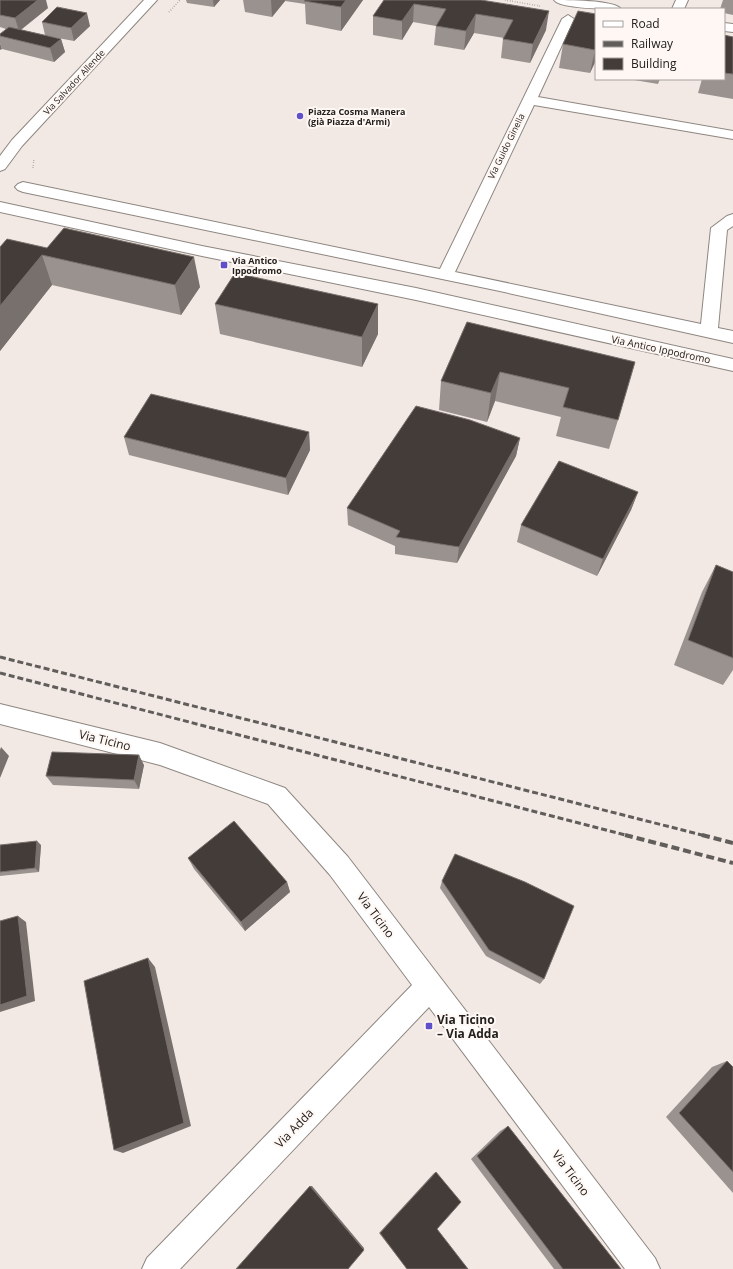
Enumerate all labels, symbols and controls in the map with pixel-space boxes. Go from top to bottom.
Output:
legend [595,8,725,80]
text: Road [631,15,660,32]
text: Railway [631,35,674,52]
street label: Via Salvador Allende [40,46,108,118]
text: Building [631,55,677,72]
place label: Piazza Cosma Manera (già Piazza d'Armi) [308,105,405,128]
marker: Piazza Cosma Manera (già Piazza d'Armi) [295,111,305,121]
street label: Via Guido Ginella [484,111,528,181]
place label: Via Antico Ippodromo [232,254,282,277]
marker: Via Antico Ippodromo [219,260,229,270]
street label: Via Antico Ippodromo [610,332,712,366]
street label: Via Ticino [77,725,133,755]
street label: Via Ticino [353,889,399,941]
place label: Via Ticino – Via Adda [437,1011,499,1042]
marker: Via Ticino – Via Adda [424,1021,434,1031]
street label: Via Adda [271,1104,317,1152]
street label: Via Ticino [548,1147,594,1199]

